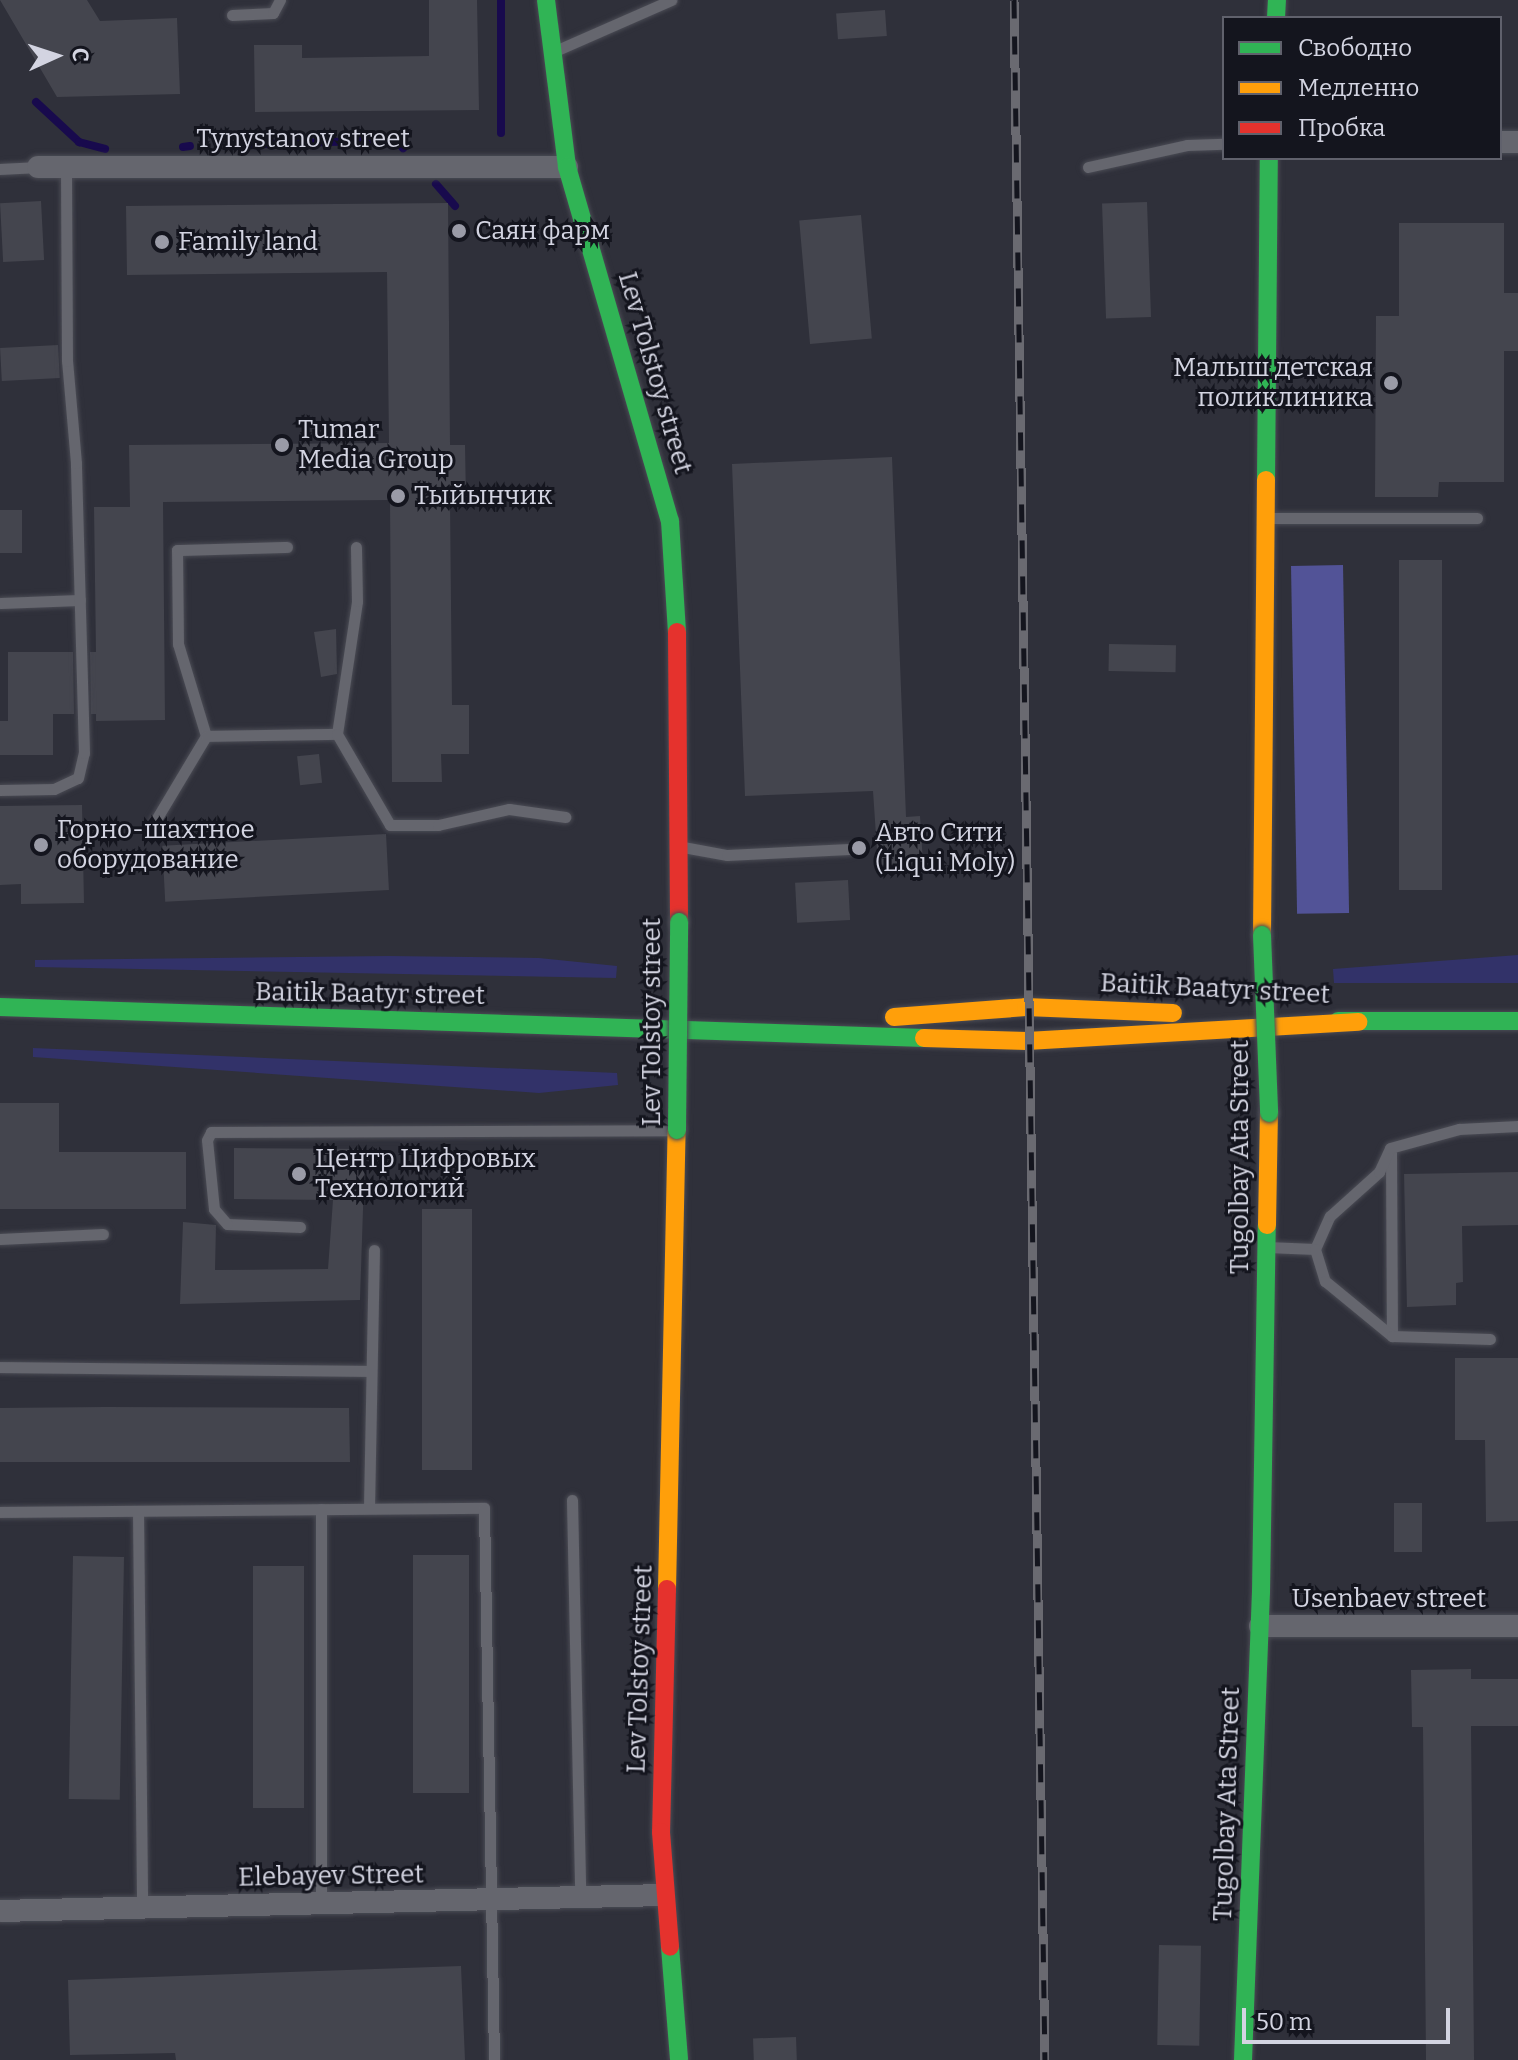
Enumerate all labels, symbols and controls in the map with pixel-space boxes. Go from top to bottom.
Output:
north arrow [16,16,96,96]
legend [1222,16,1502,160]
text: Свободно [1298,34,1412,62]
text: С [67,47,94,62]
text: Медленно [1298,74,1419,102]
text: Пробка [1298,114,1385,142]
street label: Tynystanov street [196,123,410,155]
place label: Саян фарм [475,215,610,247]
marker: Саян фарм [450,222,468,240]
place label: Family land [178,226,318,258]
marker: Family land [153,233,171,251]
street label: Lev Tolstoy street [611,269,699,477]
place label: Малыш детская поликлиника [1173,352,1373,414]
marker: Малыш детская поликлиника [1380,372,1402,394]
place label: Tumar Media Group [298,414,454,476]
marker: Tumar Media Group [273,436,291,454]
place label: Тыйынчик [414,480,552,512]
marker: Тыйынчик [389,487,407,505]
place label: Горно-шахтное оборудование [57,814,255,876]
place label: Авто Сити (Liqui Moly) [875,817,1015,878]
marker: Горно-шахтное оборудование [32,836,50,854]
marker: Авто Сити (Liqui Moly) [850,839,868,857]
street label: Lev Tolstoy street [636,918,668,1126]
street label: Baitik Baatyr street [1099,967,1331,1011]
street label: Baitik Baatyr street [255,976,485,1012]
street label: Tugolbay Ata Street [1224,1040,1256,1274]
place label: Центр Цифровых Технологий [315,1143,536,1204]
marker: Центр Цифровых Технологий [290,1165,308,1183]
street label: Lev Tolstoy street [621,1564,659,1774]
street label: Usenbaev street [1292,1583,1486,1615]
street label: Tugolbay Ata Street [1207,1686,1247,1922]
street label: Elebayev Street [238,1859,424,1893]
scale bar [1246,1992,1454,2042]
text: 50 m [1256,2008,1312,2036]

